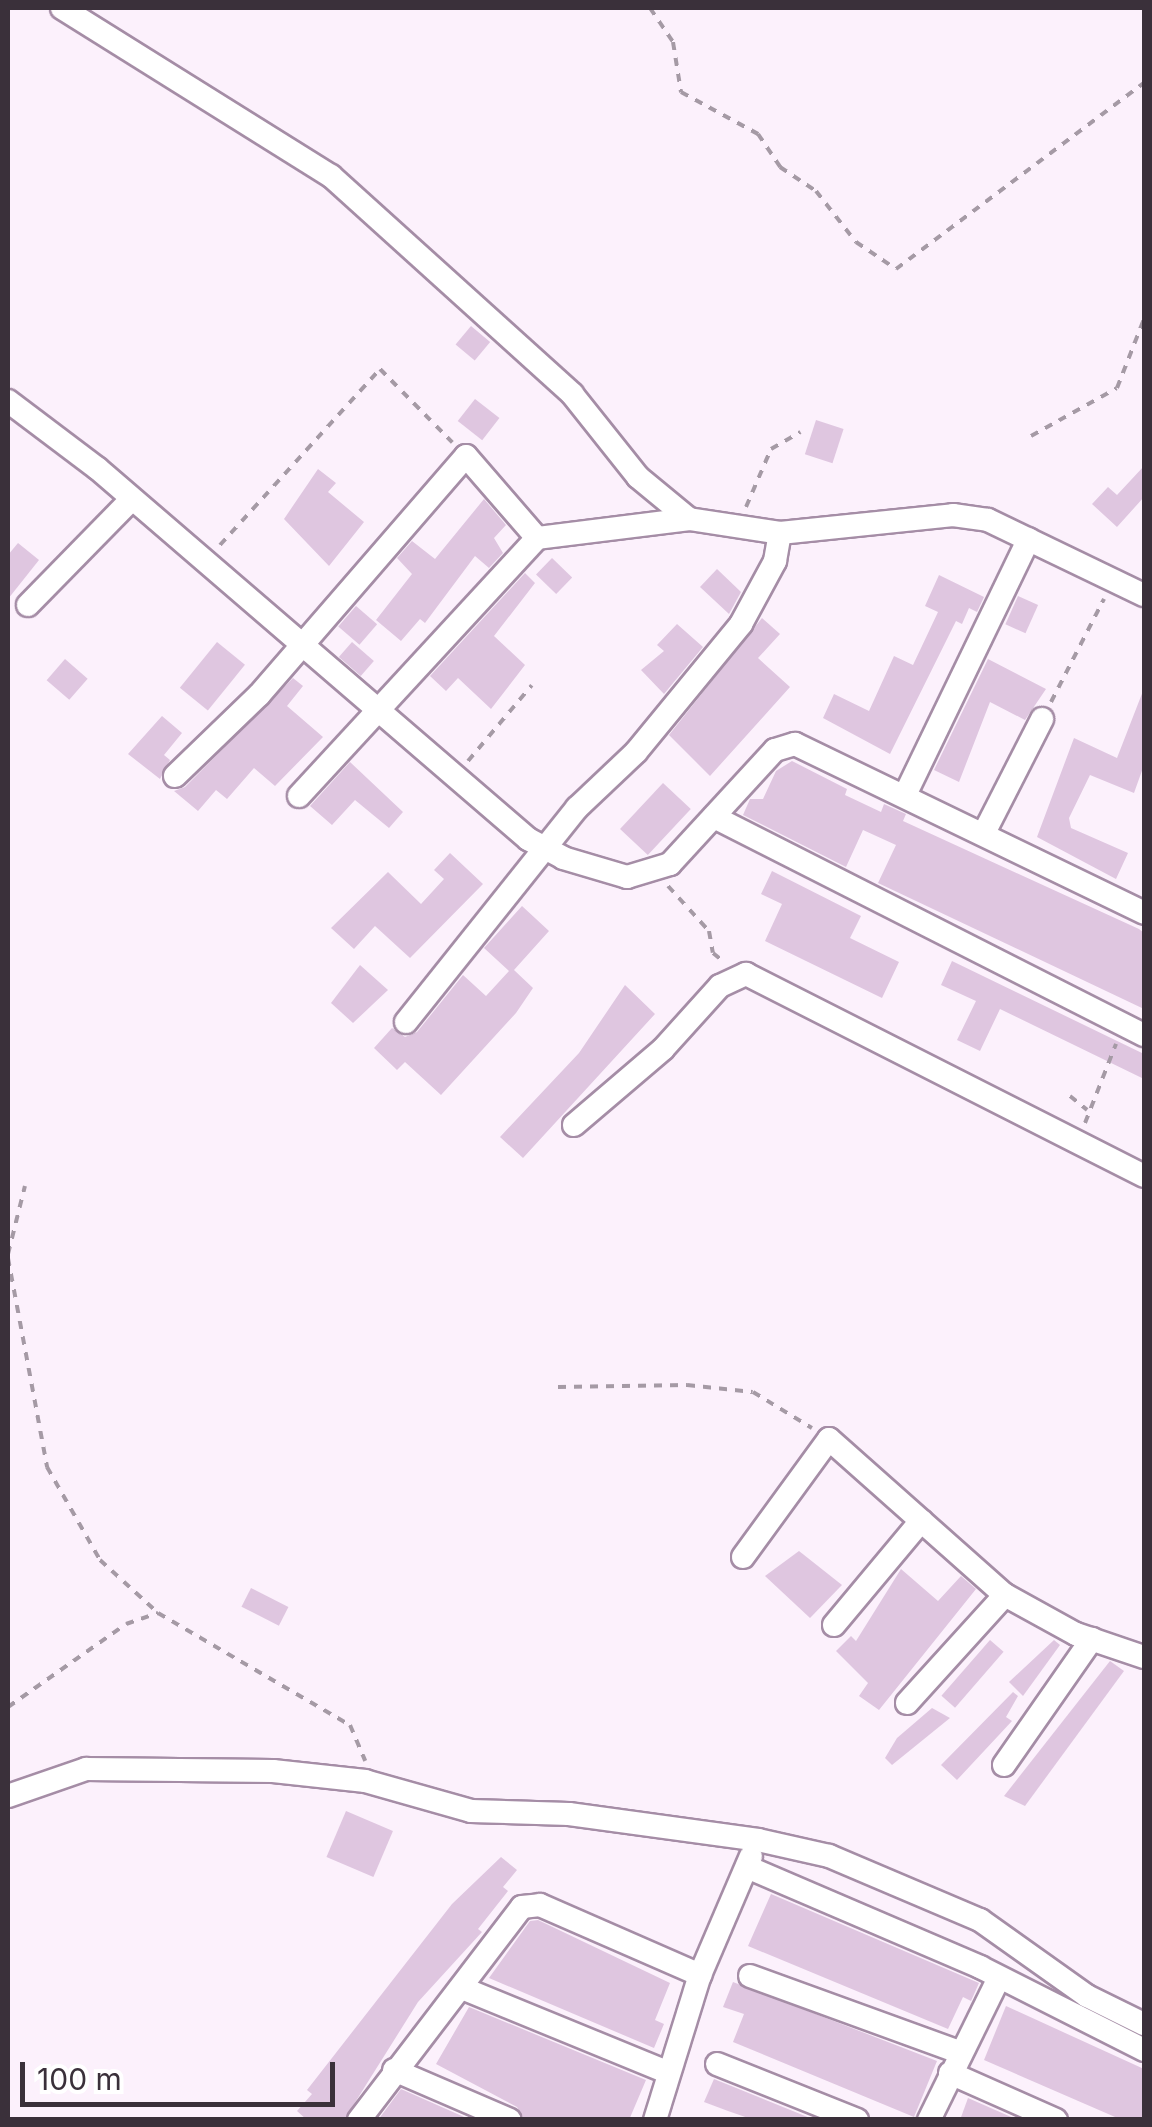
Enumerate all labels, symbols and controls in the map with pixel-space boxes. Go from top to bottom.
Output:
scale bar [25,2042,340,2104]
text: 100 m [37,2061,122,2097]

